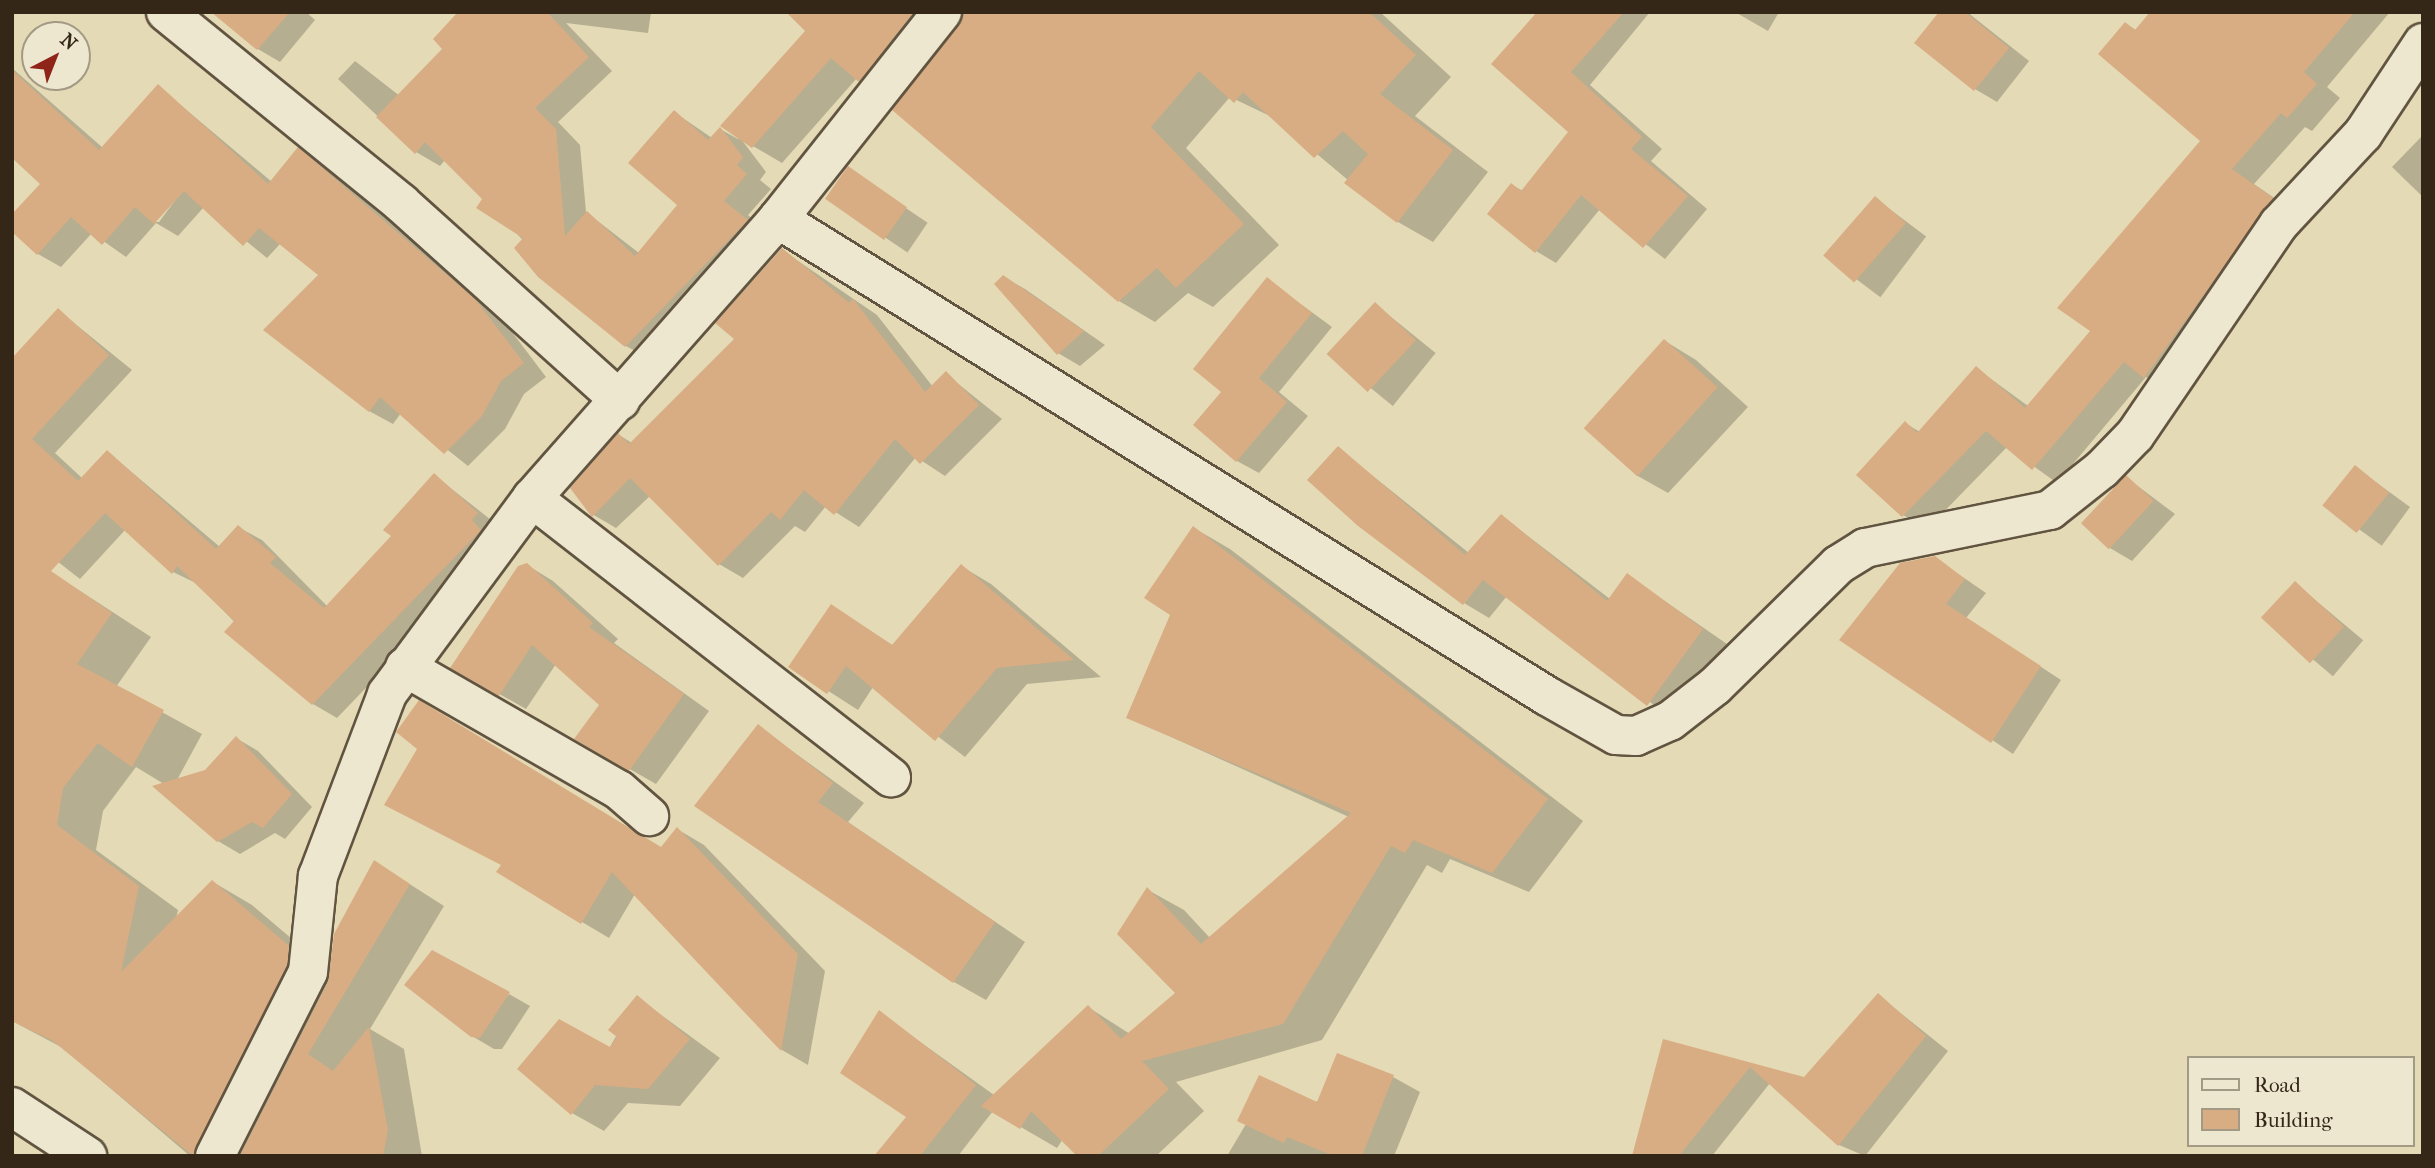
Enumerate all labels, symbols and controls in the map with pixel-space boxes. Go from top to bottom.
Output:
north arrow [21,21,91,91]
text: N [56,29,81,55]
legend [2186,1056,2414,1147]
text: Road [2254,1073,2301,1097]
text: Building [2254,1108,2332,1132]

